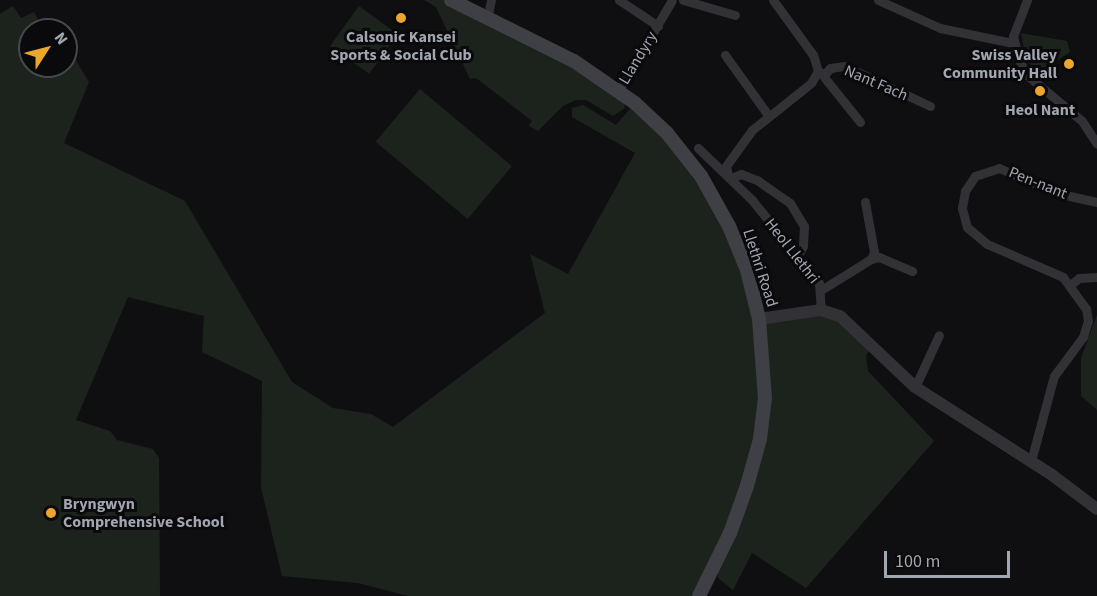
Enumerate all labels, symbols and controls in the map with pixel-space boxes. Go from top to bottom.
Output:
marker: Calsonic Kansei Sports & Social Club [394,11,408,25]
north arrow [18,18,78,78]
place label: Calsonic Kansei Sports & Social Club [330,27,472,65]
text: N [49,28,73,49]
street label: Llandyry [615,28,661,88]
place label: Swiss Valley Community Hall [943,45,1057,83]
marker: Swiss Valley Community Hall [1062,57,1076,71]
street label: Nant Fach [841,61,911,105]
marker: Heol Nant [1033,84,1047,98]
place label: Heol Nant [1005,100,1075,120]
street label: Pen-nant [1006,163,1070,203]
street label: Heol Llethri [761,215,823,287]
street label: Llethri Road [738,227,782,309]
place label: Bryngwyn Comprehensive School [63,494,224,532]
marker: Bryngwyn Comprehensive School [44,506,58,520]
scale bar [887,539,1013,577]
text: 100 m [895,549,940,574]

